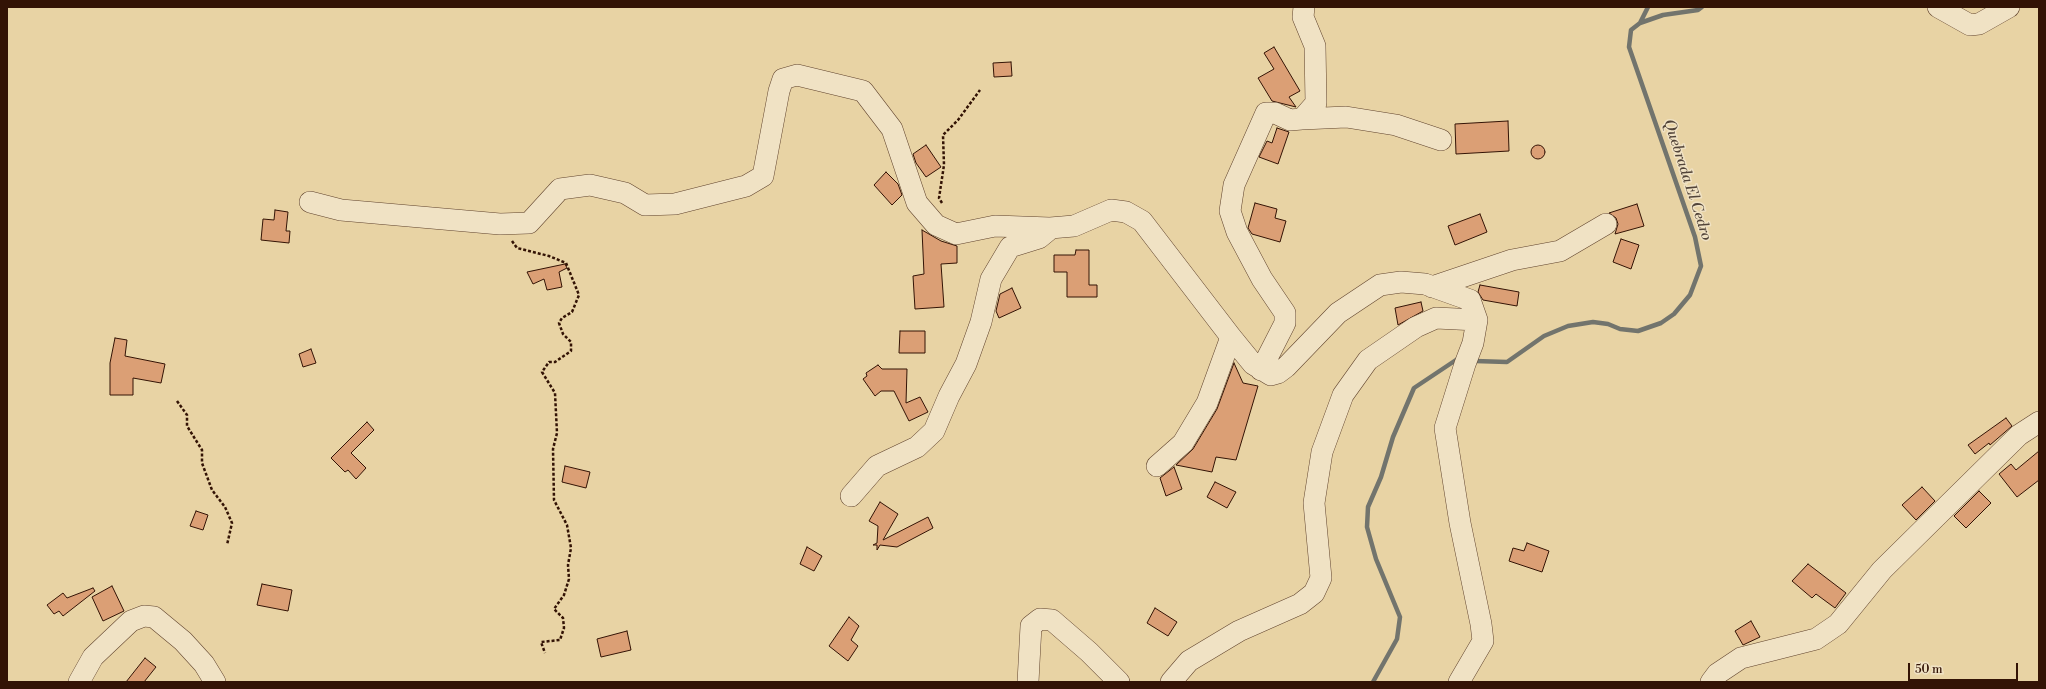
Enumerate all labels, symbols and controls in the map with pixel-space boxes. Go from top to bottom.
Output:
water label: Quebrada El Cedro [1659,117,1715,243]
scale bar [1910,655,2020,681]
text: 50 m [1915,662,1943,677]

